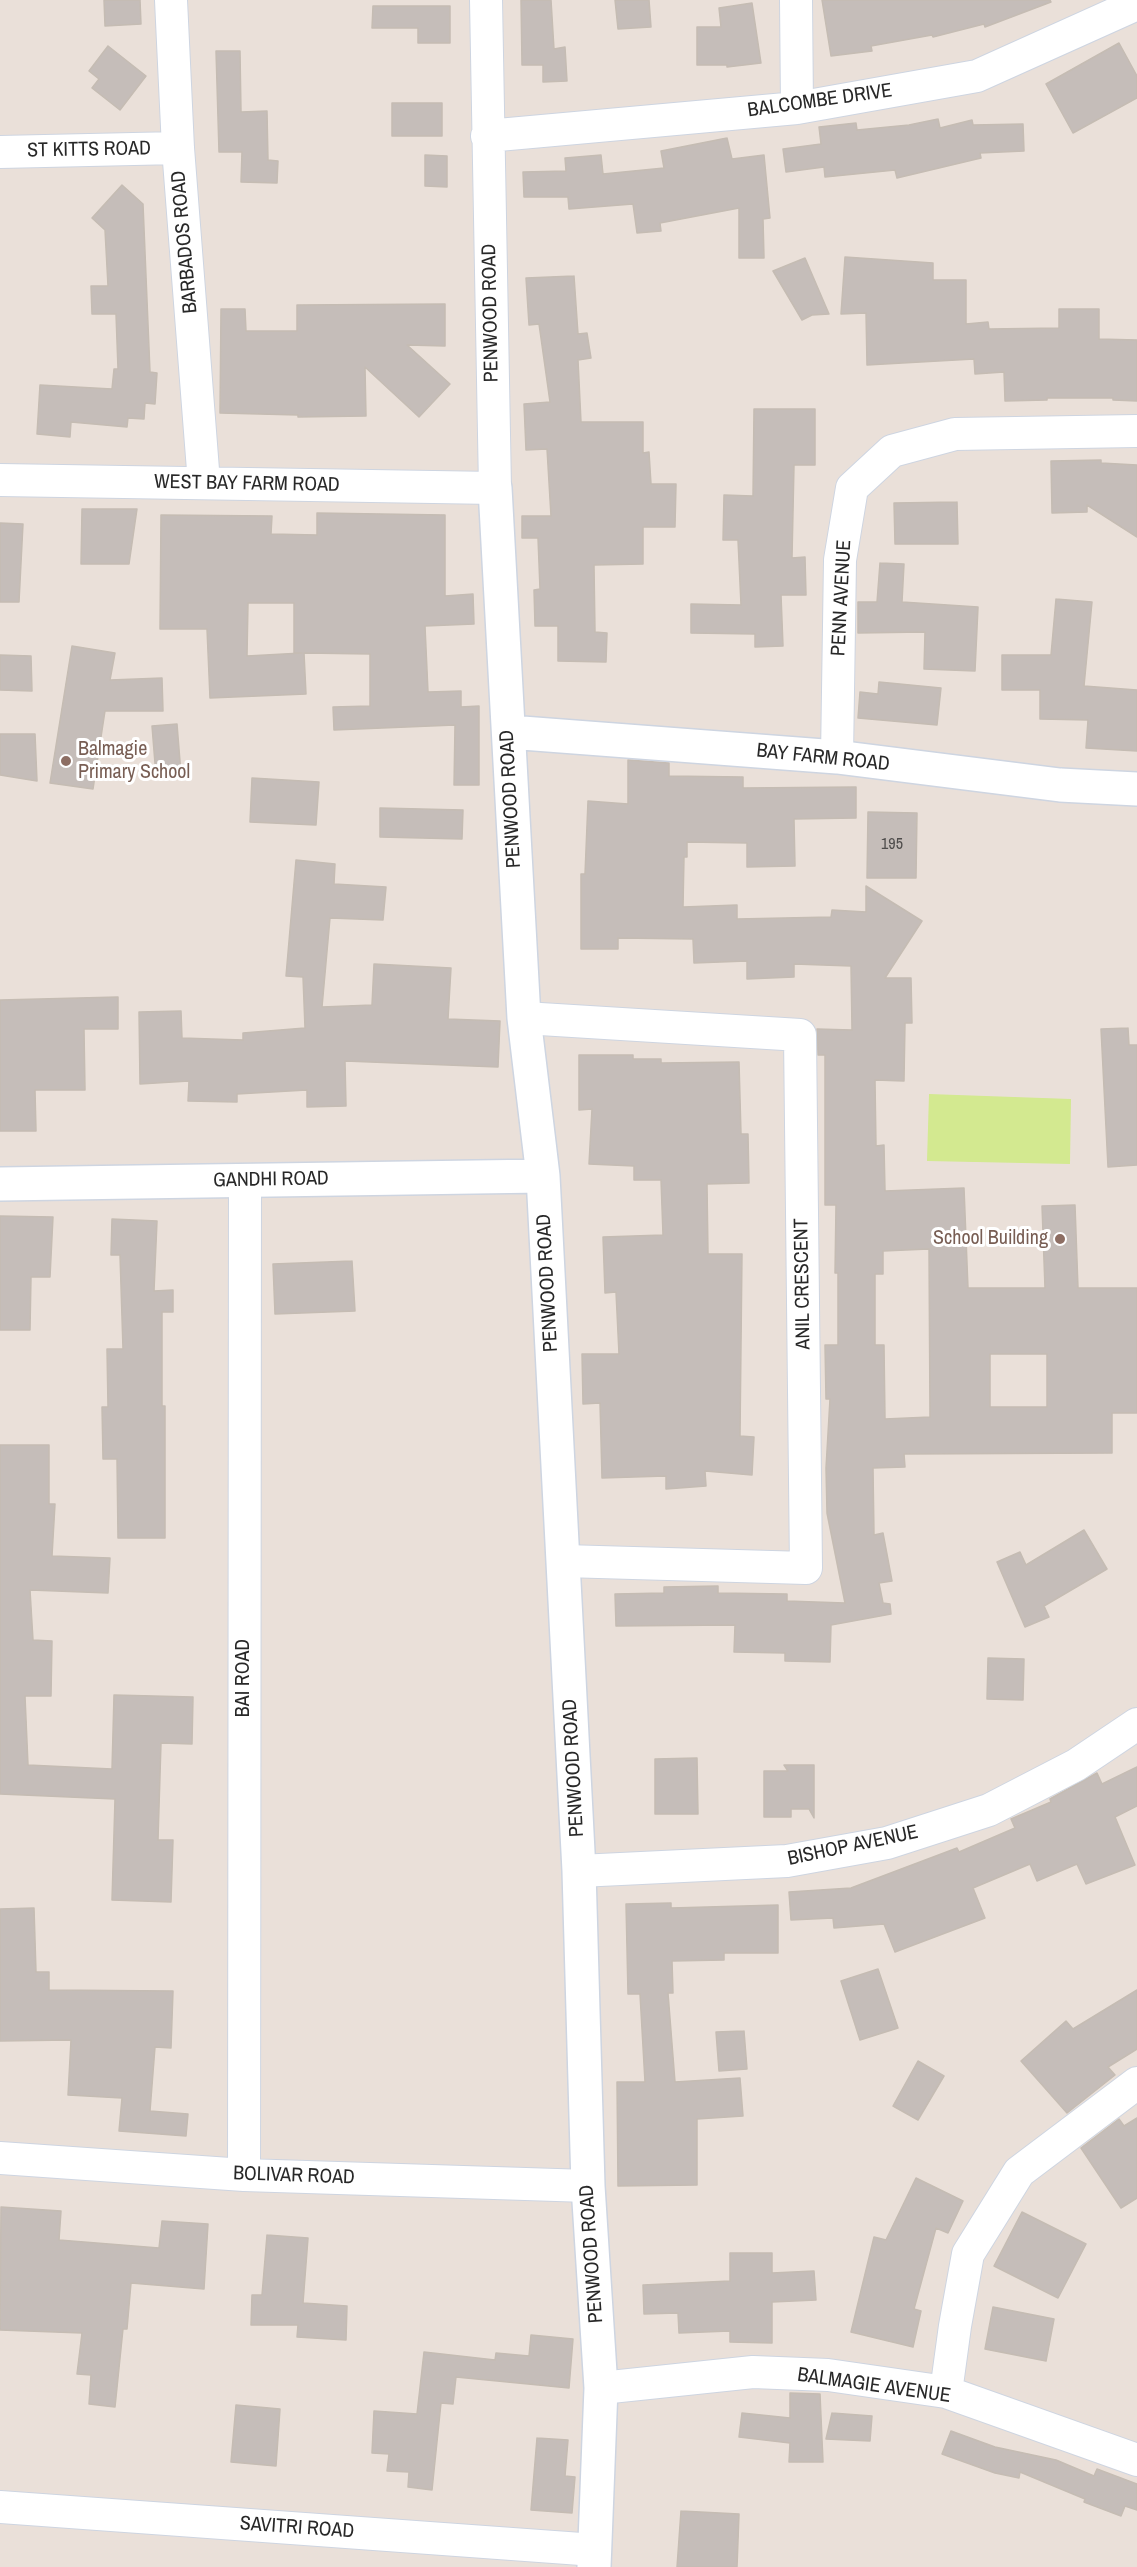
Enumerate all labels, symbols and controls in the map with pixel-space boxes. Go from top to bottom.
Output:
street label: BALCOMBE DRIVE [746,79,894,123]
street label: ST KITTS ROAD [27,137,151,163]
street label: BARBADOS ROAD [167,170,203,314]
street label: PENWOOD ROAD [478,244,504,382]
street label: WEST BAY FARM ROAD [154,470,340,498]
street label: PENN AVENUE [827,539,857,657]
street label: PENWOOD ROAD [495,729,527,869]
place label: Balmagie Primary School [78,738,190,785]
street label: BAY FARM ROAD [755,739,891,777]
marker: Balmagie Primary School [59,754,73,768]
house number: 195 [881,835,903,855]
street label: GANDHI ROAD [213,1167,329,1193]
street label: PENWOOD ROAD [532,1213,564,1353]
street label: ANIL CRESCENT [790,1218,816,1350]
place label: School Building [933,1227,1048,1251]
marker: School Building [1053,1232,1067,1246]
street label: BAI ROAD [232,1639,256,1717]
street label: PENWOOD ROAD [558,1698,590,1838]
street label: BISHOP AVENUE [786,1820,920,1872]
street label: BOLIVAR ROAD [233,2162,355,2190]
street label: PENWOOD ROAD [575,2184,609,2324]
street label: BALMAGIE AVENUE [796,2363,952,2409]
street label: SAVITRI ROAD [239,2512,355,2544]

